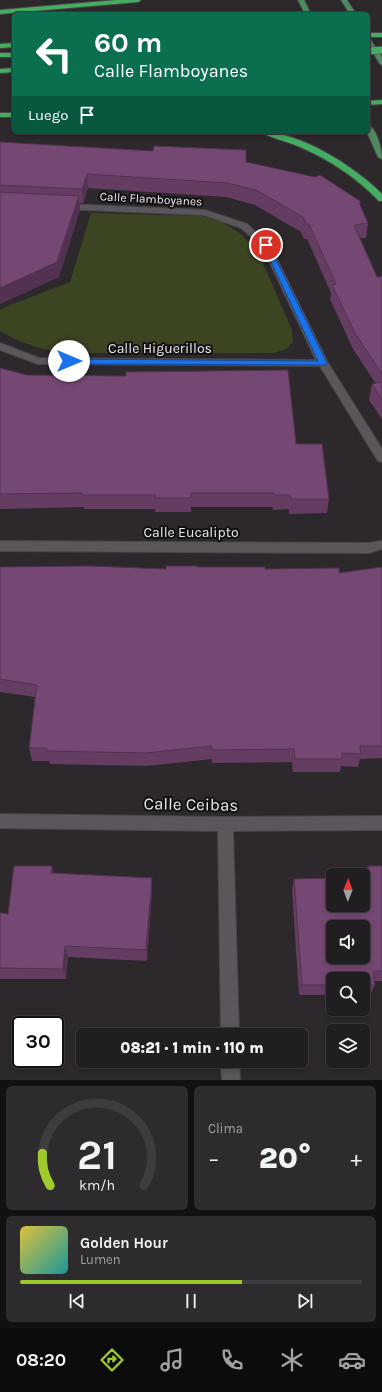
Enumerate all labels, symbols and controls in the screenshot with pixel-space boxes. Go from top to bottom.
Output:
text: 60 m [94,26,162,59]
icon: left [28,28,80,80]
text: Calle Flamboyanes [94,60,248,82]
icon: arrive [76,104,98,126]
text: Luego [28,106,68,124]
street label: Calle Flamboyanes [99,189,203,209]
pin [249,228,283,262]
icon: arrive [255,234,277,256]
position arrow [48,340,90,382]
street label: Calle Higuerillos [108,340,212,357]
street label: Calle Eucalipto [143,524,239,541]
street label: Calle Ceibas [144,793,238,815]
north arrow [326,868,370,912]
map controls [326,868,370,1068]
button: sound [326,920,370,964]
button: search [326,972,370,1016]
speed limit sign: 30 [12,1016,64,1068]
button: layers [326,1024,370,1068]
text: 08:21 · 1 min · 110 m [120,1039,264,1057]
text: Clima [208,1121,243,1136]
text: 21 [77,1131,117,1179]
text: 20° [259,1140,311,1176]
text: − [208,1146,220,1172]
text: + [350,1146,362,1172]
text: km/h [79,1177,115,1194]
text: Golden Hour [80,1234,168,1252]
text: Lumen [80,1252,121,1267]
icon: previous [66,1290,88,1312]
icon: pause [180,1290,202,1312]
icon: next [294,1290,316,1312]
icon: directions [98,1346,126,1374]
icon: music [158,1346,186,1374]
icon: phone [218,1346,246,1374]
icon: climate [278,1346,306,1374]
icon: car [338,1346,366,1374]
text: 08:20 [16,1349,66,1371]

